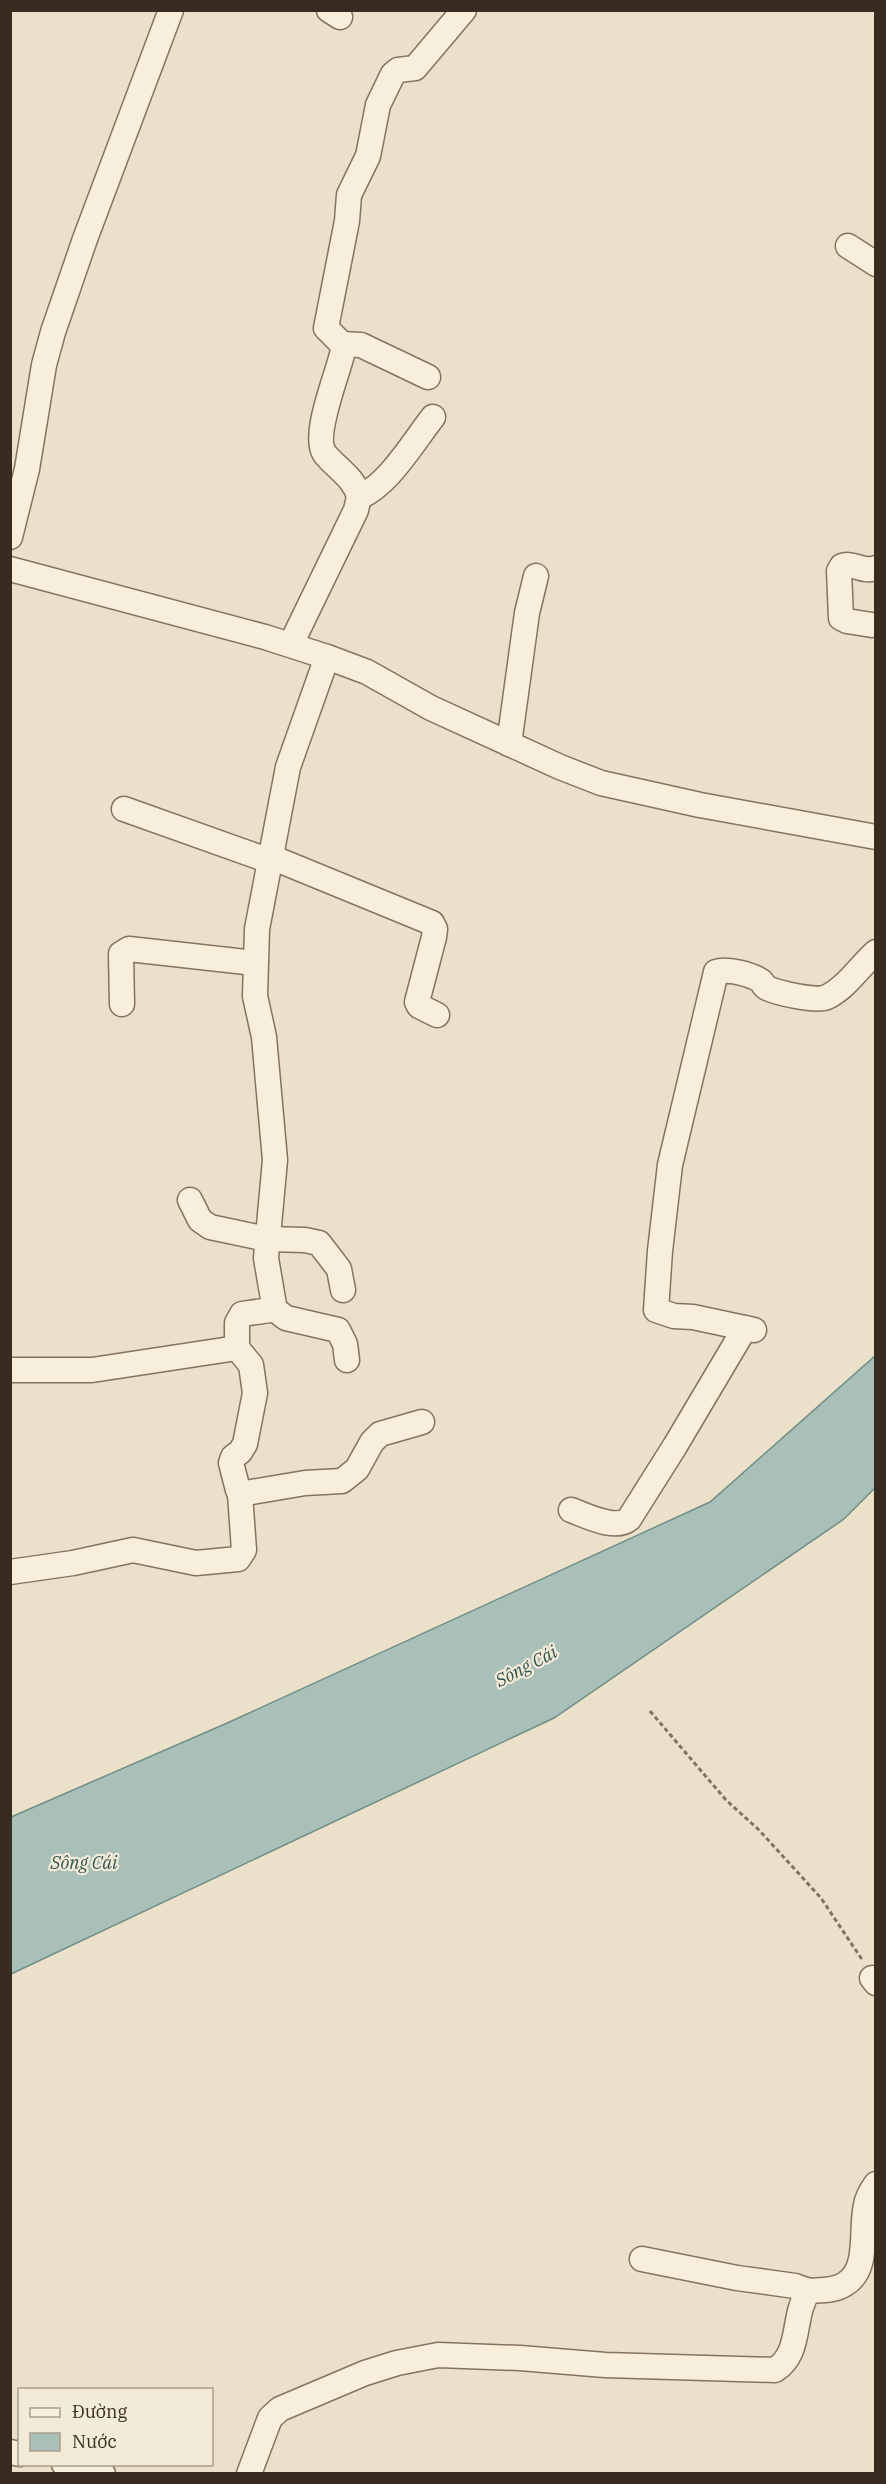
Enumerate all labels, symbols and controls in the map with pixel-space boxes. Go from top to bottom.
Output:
water label: Sông Cái [490,1640,562,1692]
water label: Sông Cái [50,1851,118,1874]
legend [18,2388,213,2466]
text: Đường [72,2400,128,2423]
text: Nước [72,2430,117,2453]

